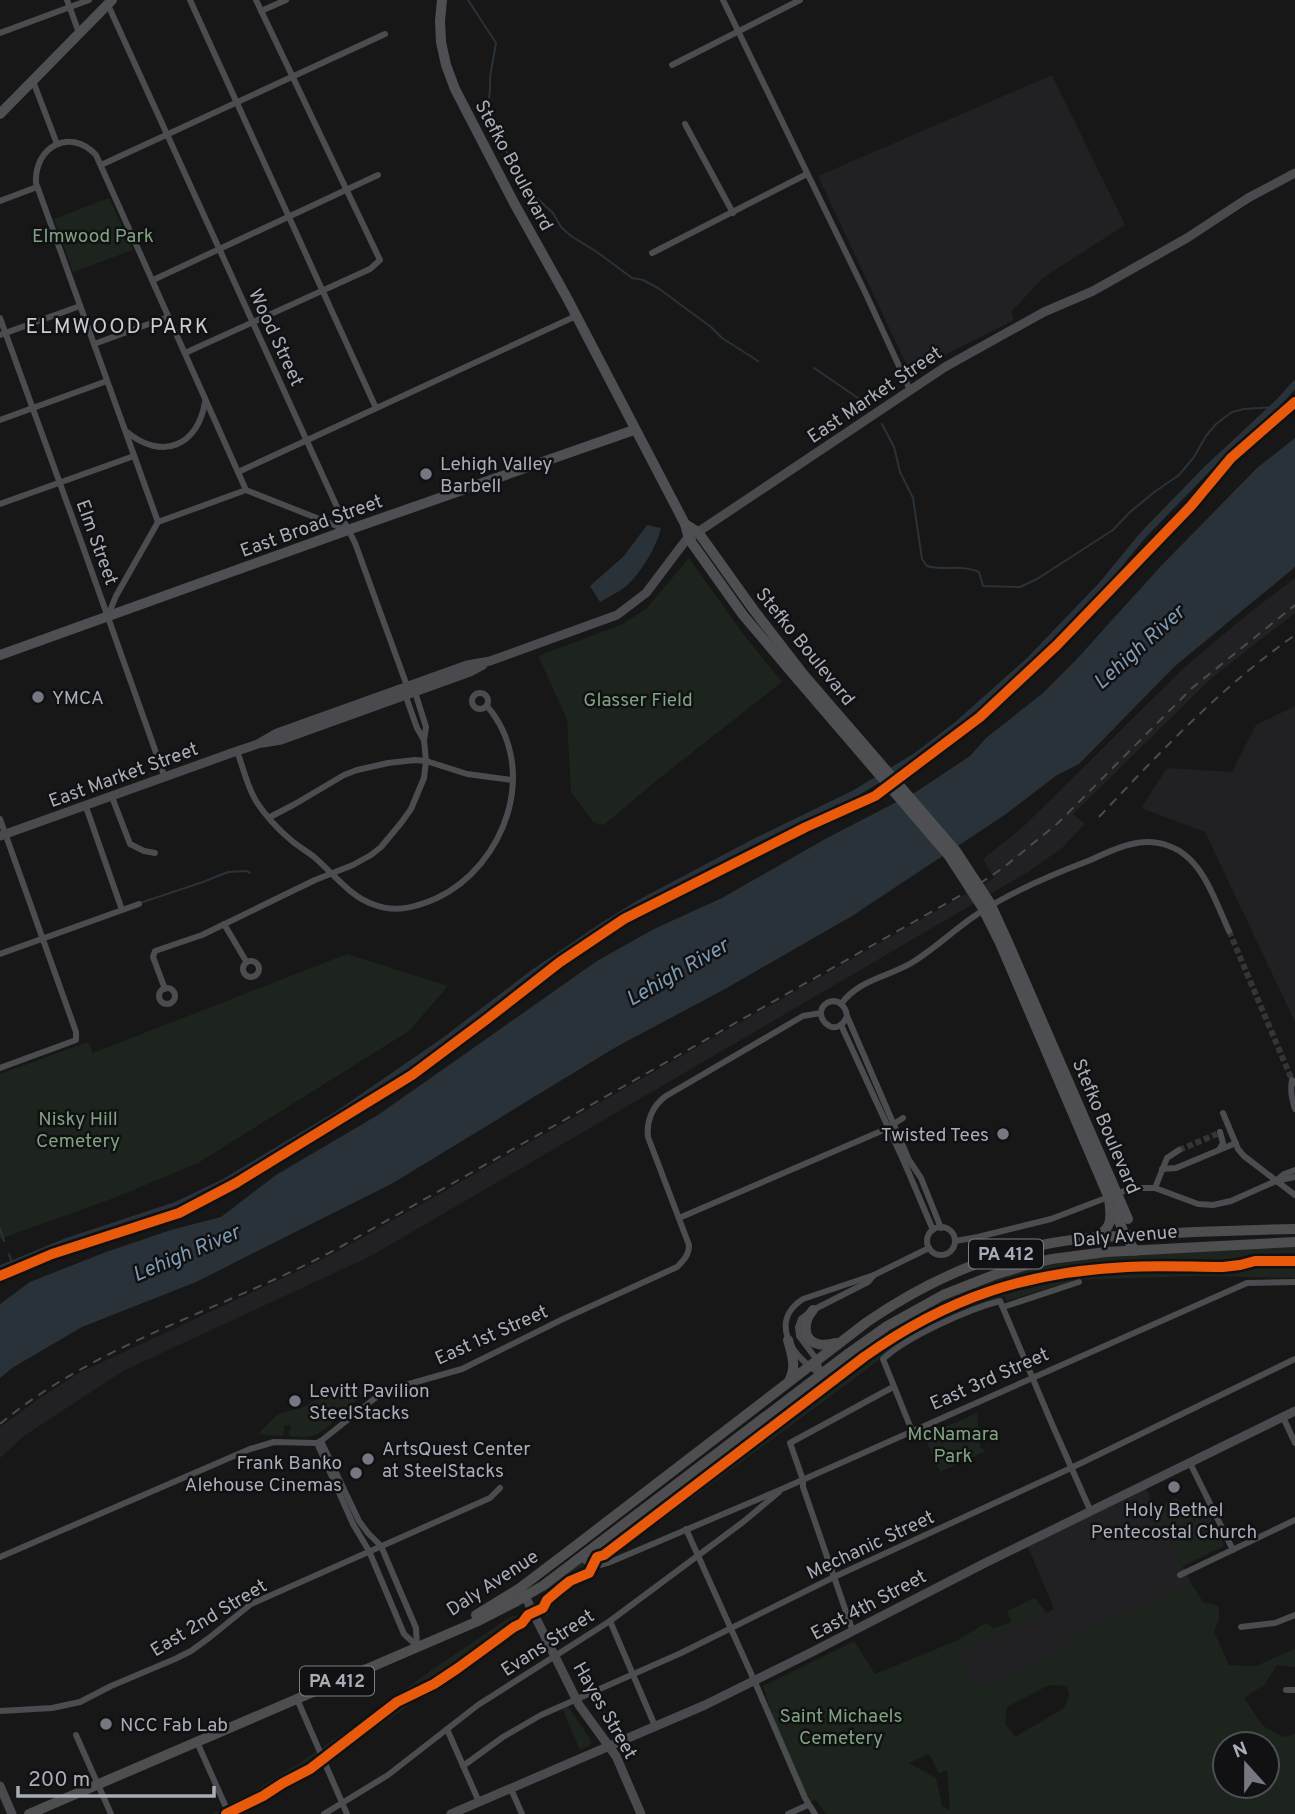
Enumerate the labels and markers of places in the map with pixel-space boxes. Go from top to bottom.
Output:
place label: Lehigh Valley Barbell [440,453,552,499]
marker: Lehigh Valley Barbell [418,466,434,482]
place label: YMCA [52,687,104,711]
marker: YMCA [30,689,46,705]
place label: Twisted Tees [881,1124,989,1148]
marker: Twisted Tees [995,1126,1011,1142]
place label: Levitt Pavilion SteelStacks [309,1380,430,1426]
marker: Levitt Pavilion SteelStacks [287,1393,303,1409]
place label: ArtsQuest Center at SteelStacks [382,1438,531,1484]
marker: ArtsQuest Center at SteelStacks [360,1451,376,1467]
place label: Frank Banko Alehouse Cinemas [185,1452,342,1498]
marker: Frank Banko Alehouse Cinemas [348,1465,364,1481]
marker: Holy Bethel Pentecostal Church [1166,1479,1182,1495]
place label: Holy Bethel Pentecostal Church [1091,1499,1257,1545]
place label: NCC Fab Lab [120,1714,228,1738]
marker: NCC Fab Lab [98,1716,114,1732]

